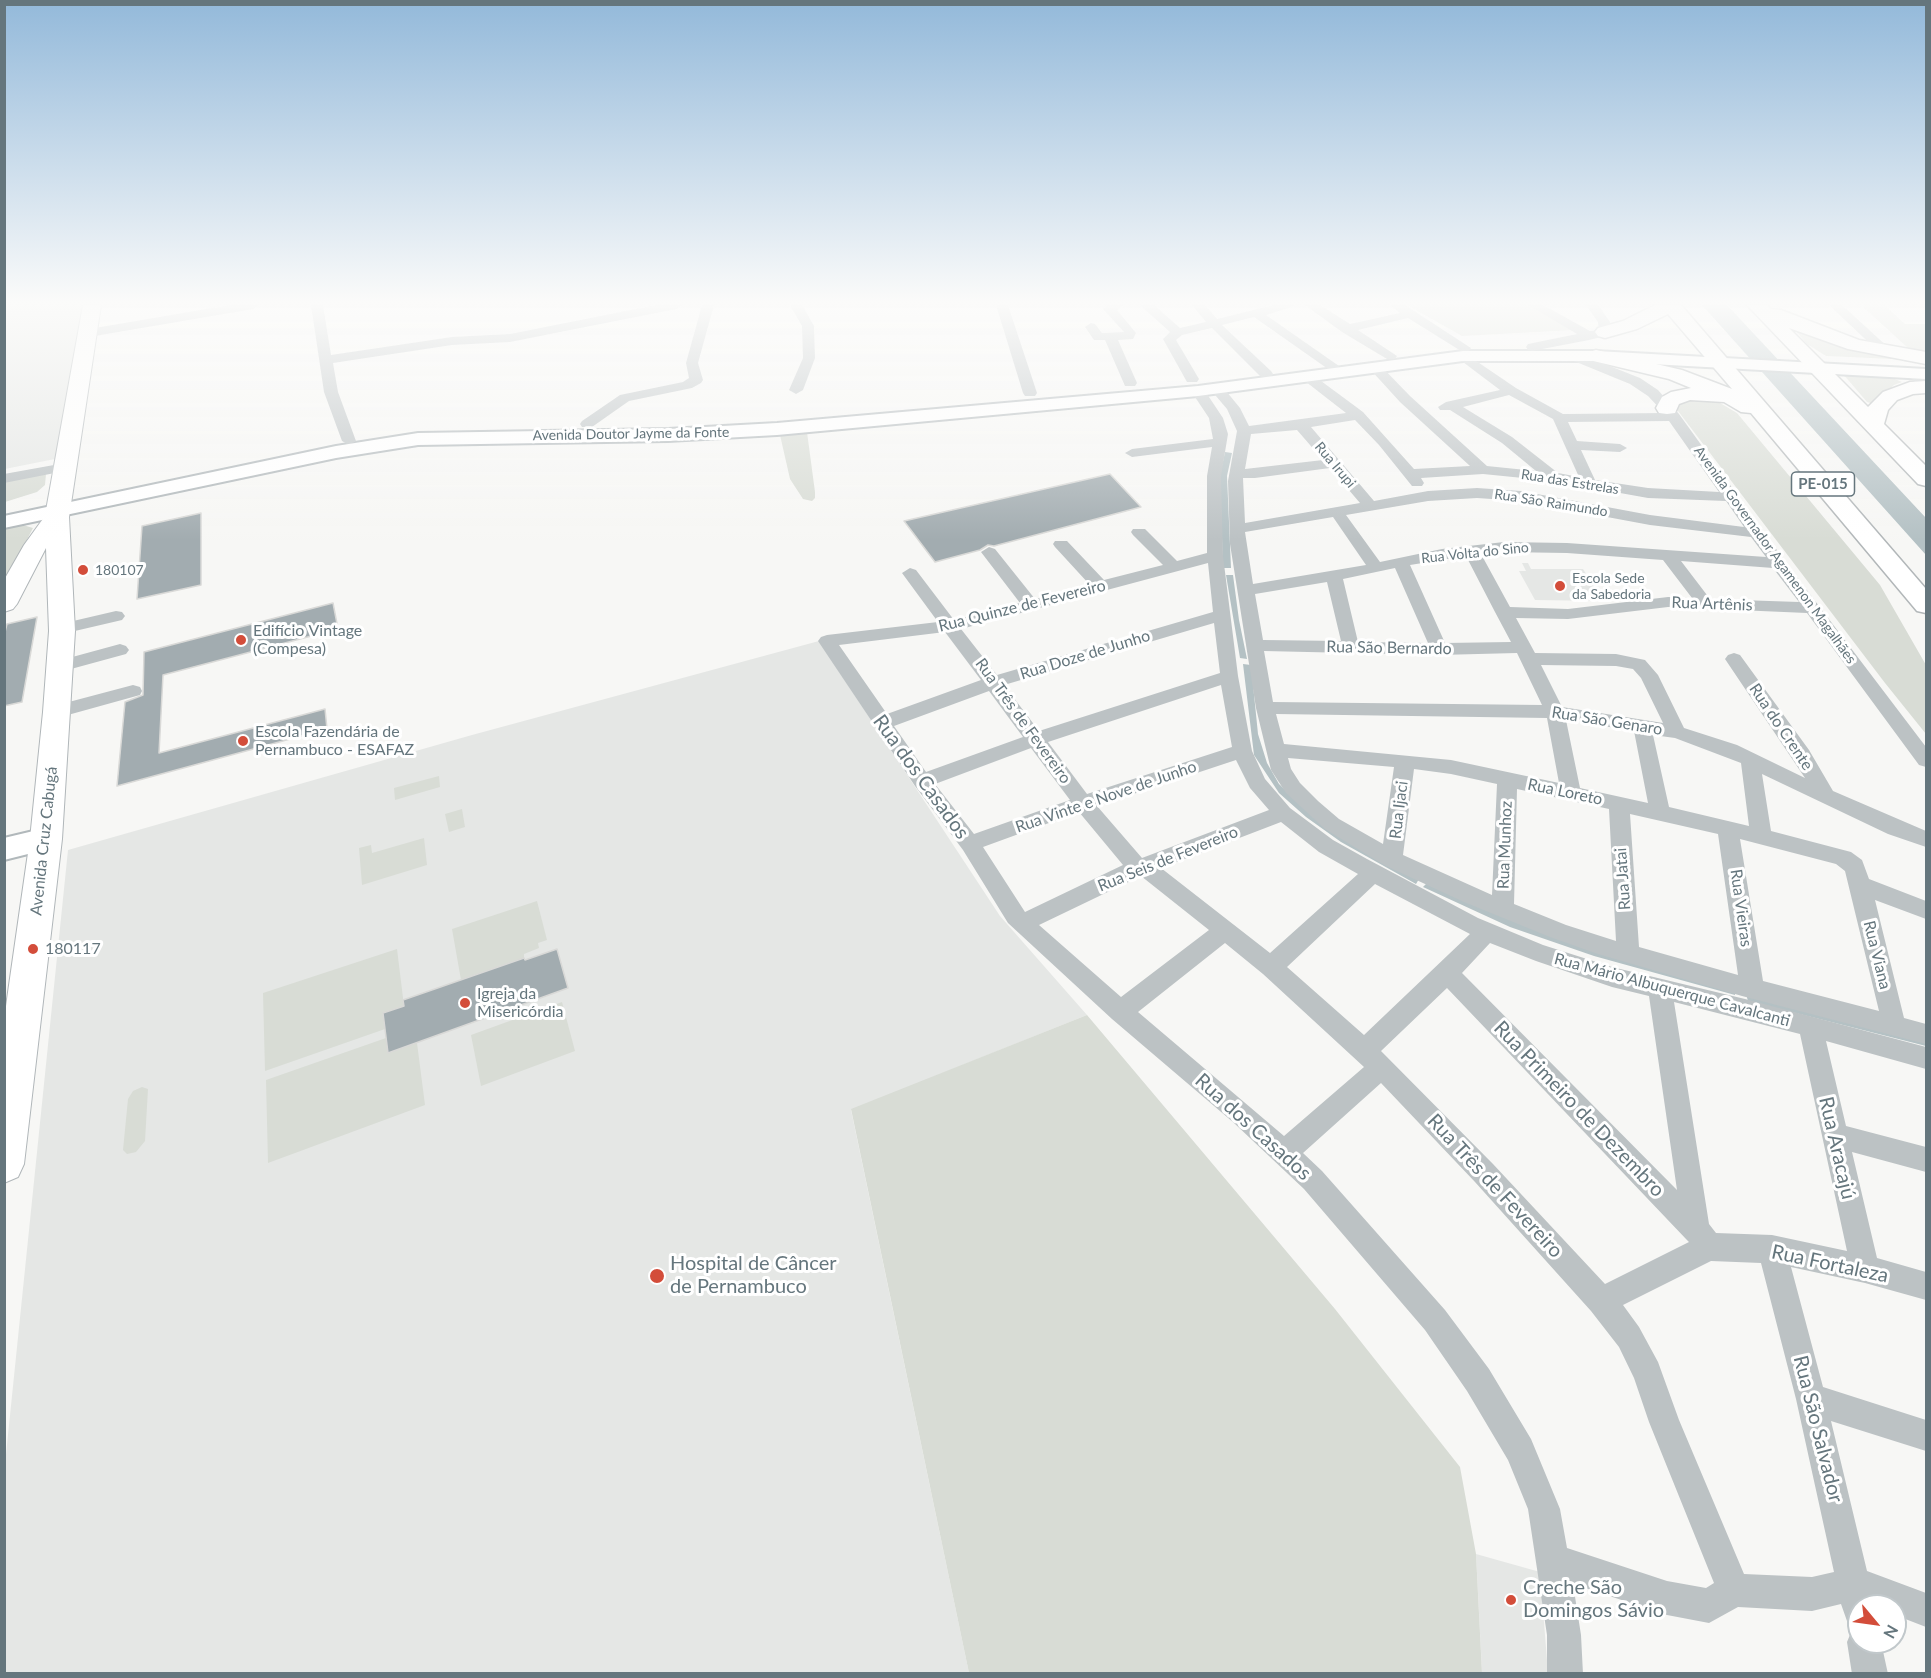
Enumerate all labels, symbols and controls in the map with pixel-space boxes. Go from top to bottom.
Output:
street label: Avenida Doutor Jayme da Fonte [533,424,729,444]
street label: Rua Irupi [1311,439,1359,491]
street label: Avenida Governador Agamenon Magalhães [1690,443,1860,667]
street label: Rua das Estrelas [1520,466,1620,498]
road number: PE-015 [1792,472,1854,496]
street label: Rua São Raimundo [1493,486,1609,520]
street label: Rua Volta do Sino [1420,539,1530,567]
place label: 180107 [95,562,144,578]
marker: 180107 [76,563,90,577]
place label: Escola Sede da Sabedoria [1572,570,1651,602]
street label: Rua Quinze de Fevereiro [936,576,1108,636]
marker: Escola Sede da Sabedoria [1553,579,1567,593]
street label: Rua Artênis [1671,593,1753,615]
place label: Edifício Vintage (Compesa) [253,621,362,659]
street label: Rua Doze de Junho [1018,626,1152,684]
marker: Edifício Vintage (Compesa) [234,633,248,647]
street label: Rua São Bernardo [1326,637,1452,659]
street label: Rua Três de Fevereiro [971,655,1075,787]
street label: Rua do Crente [1745,680,1817,774]
street label: Rua São Genaro [1550,703,1664,739]
street label: Rua dos Casados [868,710,974,844]
place label: Escola Fazendária de Pernambuco - ESAFAZ [255,722,414,760]
marker: Escola Fazendária de Pernambuco - ESAFAZ [236,734,250,748]
street label: Rua Vinte e Nove de Junho [1013,757,1199,837]
street label: Avenida Cruz Cabugá [27,765,61,917]
street label: Rua Loreto [1526,775,1604,809]
street label: Rua Ijaci [1386,780,1412,840]
street label: Rua Munhoz [1494,801,1516,889]
street label: Rua Seis de Fevereiro [1095,822,1241,896]
street label: Rua Jatai [1611,847,1635,911]
street label: Rua Vieiras [1726,868,1756,948]
street label: Rua Viana [1859,919,1895,991]
place label: 180117 [45,939,101,959]
marker: 180117 [26,942,40,956]
street label: Rua Mário Albuquerque Cavalcanti [1552,949,1792,1031]
place label: Igreja da Misericórdia [477,984,563,1022]
marker: Igreja da Misericórdia [458,996,472,1010]
street label: Rua Primeiro de Dezembro [1489,1016,1669,1202]
street label: Rua dos Casados [1190,1069,1316,1185]
street label: Rua Aracajú [1814,1094,1860,1202]
street label: Rua Três de Fevereiro [1422,1109,1568,1263]
street label: Rua Fortaleza [1769,1240,1891,1288]
place label: Hospital de Câncer de Pernambuco [670,1252,836,1299]
marker: Hospital de Câncer de Pernambuco [648,1267,666,1285]
street label: Rua São Salvador [1788,1353,1848,1505]
place label: Creche São Domingos Sávio [1523,1576,1664,1623]
marker: Creche São Domingos Sávio [1504,1593,1518,1607]
north arrow [1847,1594,1907,1654]
text: N [1880,1622,1903,1642]

